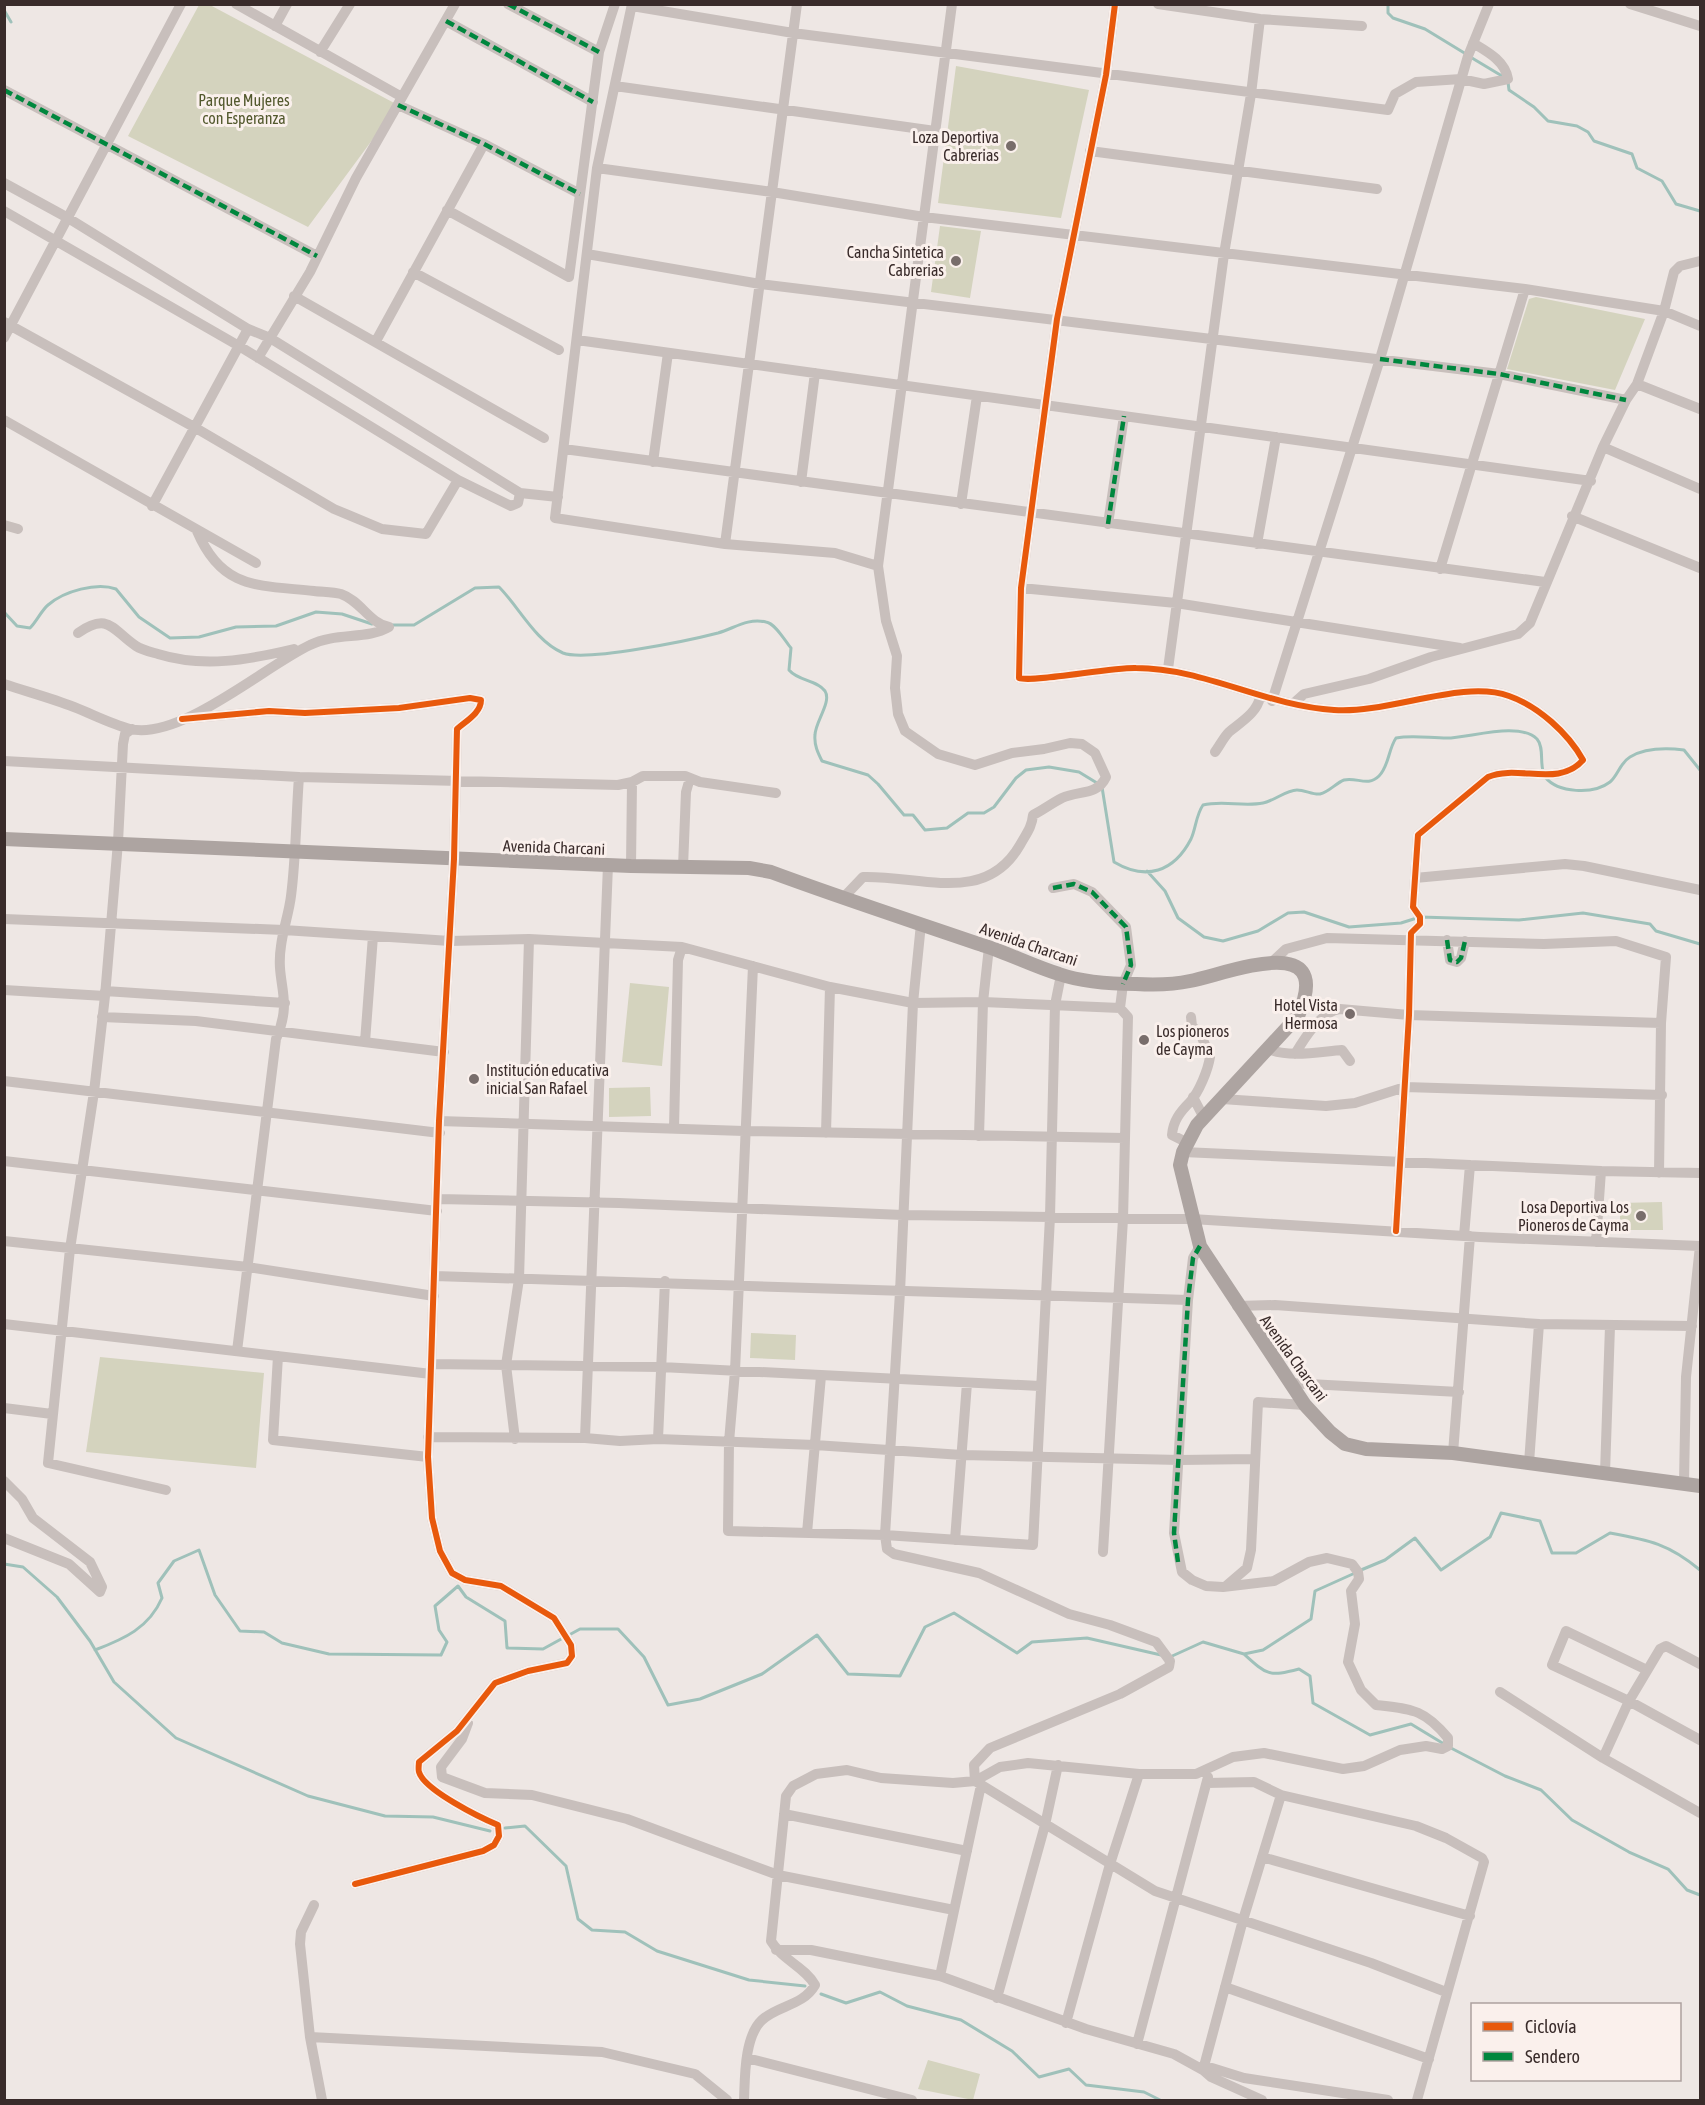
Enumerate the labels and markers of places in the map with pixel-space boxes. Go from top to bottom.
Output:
place label: Loza Deportiva Cabrerias [912,128,999,164]
marker: Loza Deportiva Cabrerias [1004,139,1018,153]
place label: Cancha Sintetica Cabrerias [847,243,944,279]
marker: Cancha Sintetica Cabrerias [949,254,963,268]
place label: Hotel Vista Hermosa [1274,996,1338,1032]
marker: Hotel Vista Hermosa [1343,1007,1357,1021]
place label: Los pioneros de Cayma [1156,1022,1230,1059]
marker: Los pioneros de Cayma [1137,1033,1151,1047]
place label: Institución educativa inicial San Rafael [486,1061,609,1097]
marker: Institución educativa inicial San Rafael [467,1072,481,1086]
place label: Losa Deportiva Los Pioneros de Cayma [1518,1198,1629,1235]
marker: Losa Deportiva Los Pioneros de Cayma [1634,1209,1648,1223]

